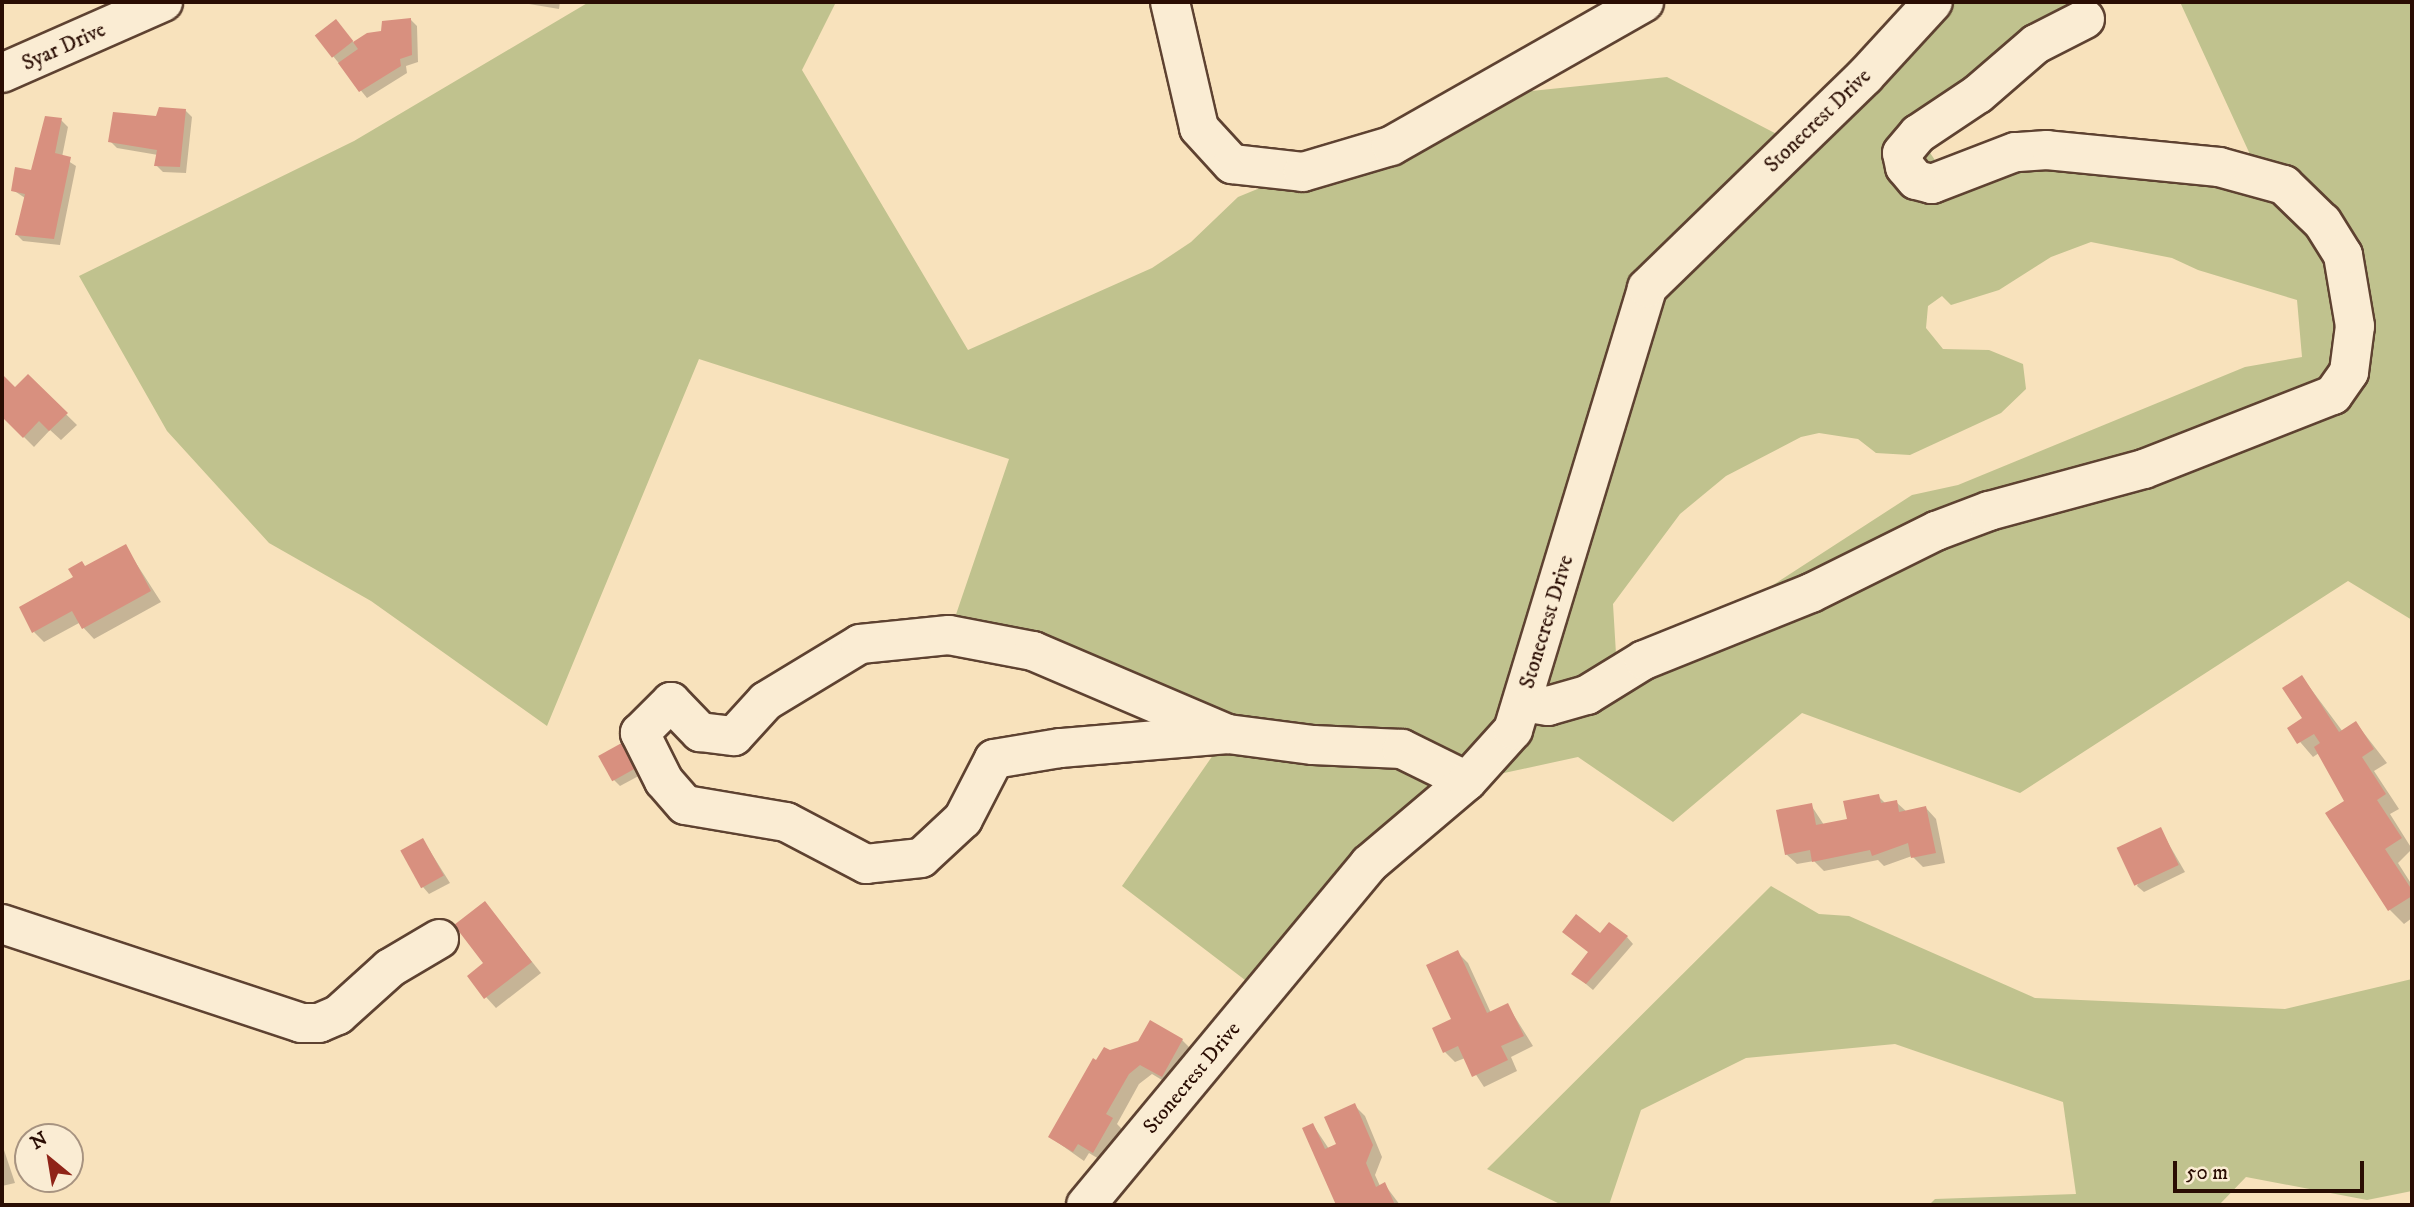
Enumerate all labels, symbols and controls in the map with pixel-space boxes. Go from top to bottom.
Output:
street label: Syar Drive [18,17,110,77]
street label: Stonecrest Drive [1760,64,1876,178]
street label: Stonecrest Drive [1515,552,1579,692]
street label: Stonecrest Drive [1138,1017,1246,1139]
north arrow [14,1123,84,1193]
text: N [27,1127,52,1155]
scale bar [2176,1148,2367,1192]
text: 50 m [2186,1160,2228,1186]

